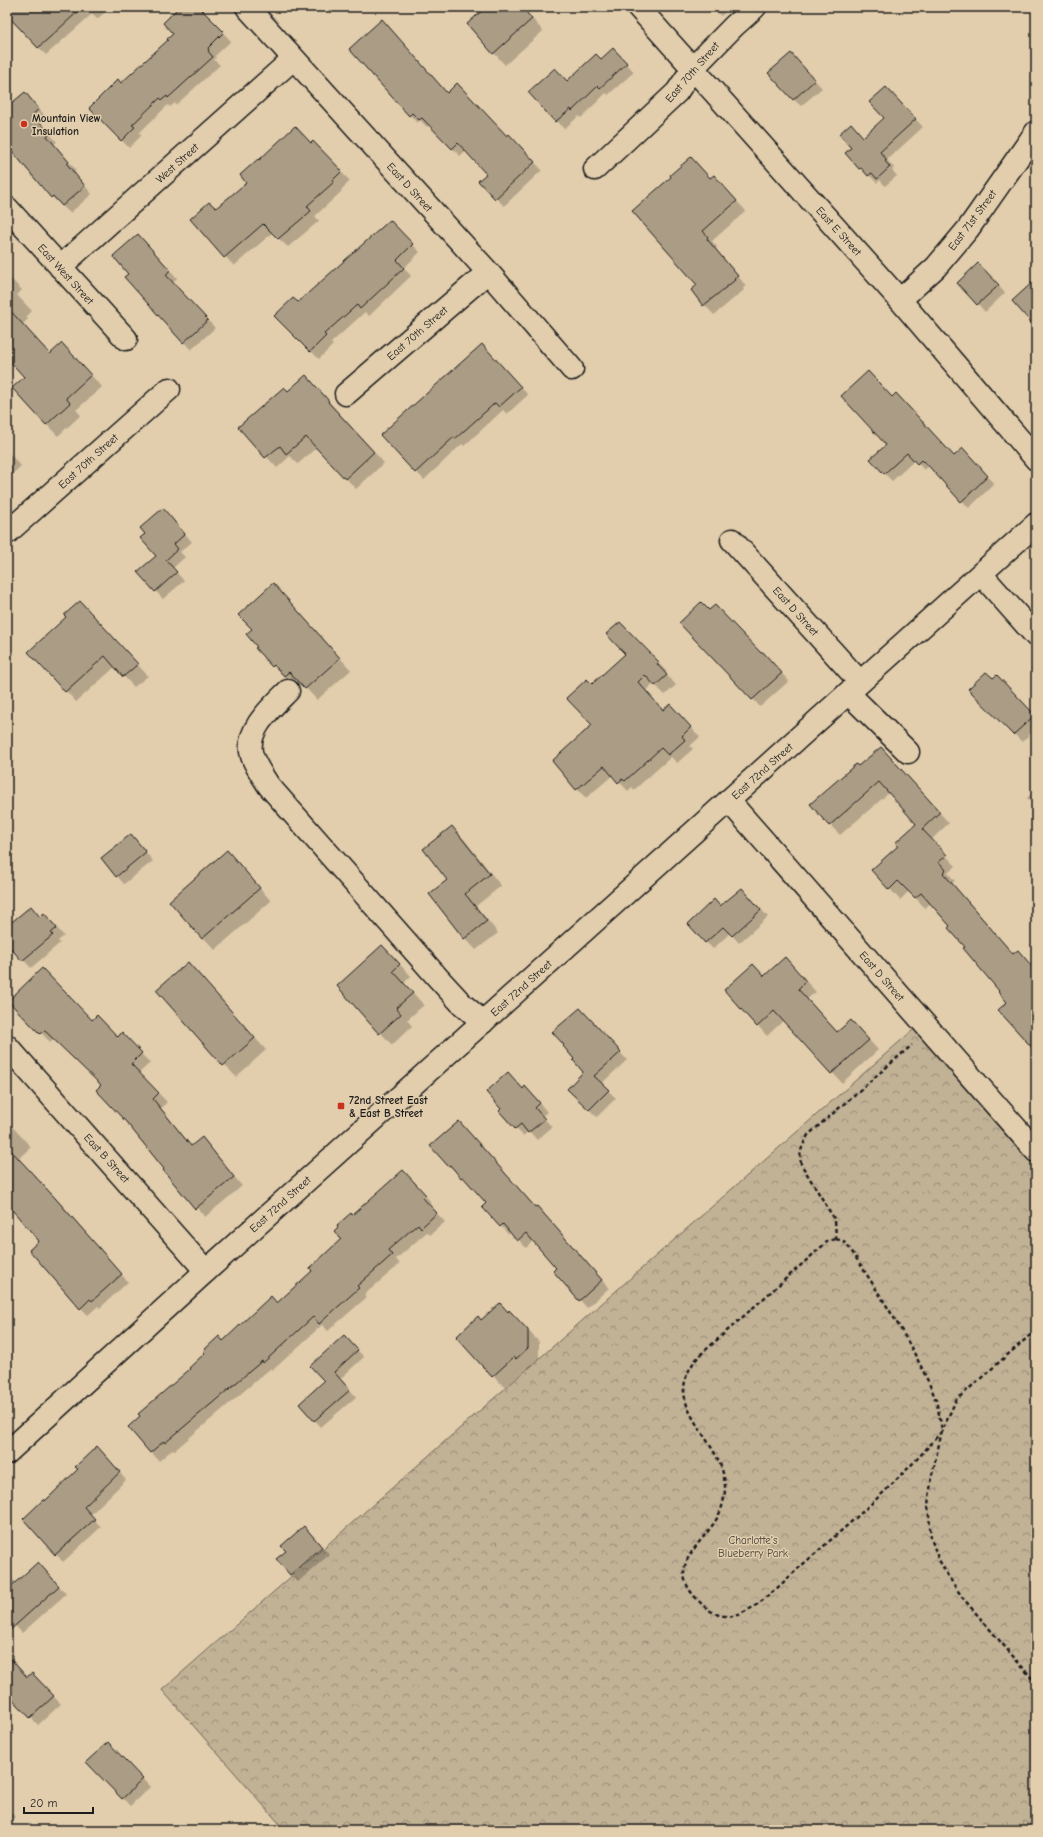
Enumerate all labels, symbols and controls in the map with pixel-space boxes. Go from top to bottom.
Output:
street label: East 70th Street [663,39,723,105]
place label: Mountain View Insulation [32,112,101,138]
marker: Mountain View Insulation [19,119,29,129]
street label: West Street [153,140,202,186]
street label: East D Street [384,160,436,215]
street label: East 71st Street [945,187,1000,253]
street label: East E Street [813,204,865,259]
street label: East West Street [35,241,97,308]
street label: East 70th Street [384,303,451,363]
street label: East 70th Street [56,431,122,492]
street label: East D Street [770,584,822,639]
street label: East 72nd Street [729,740,796,802]
street label: East D Street [856,949,907,1005]
street label: East 72nd Street [488,957,555,1019]
place label: 72nd Street East & East B Street [349,1094,428,1120]
marker: 72nd Street East & East B Street [336,1101,346,1111]
street label: East B Street [81,1131,133,1186]
street label: East 72nd Street [247,1173,314,1235]
park label: Charlotte's Blueberry Park [718,1534,789,1560]
scale bar [24,1789,93,1815]
text: 20 m [30,1796,58,1810]

